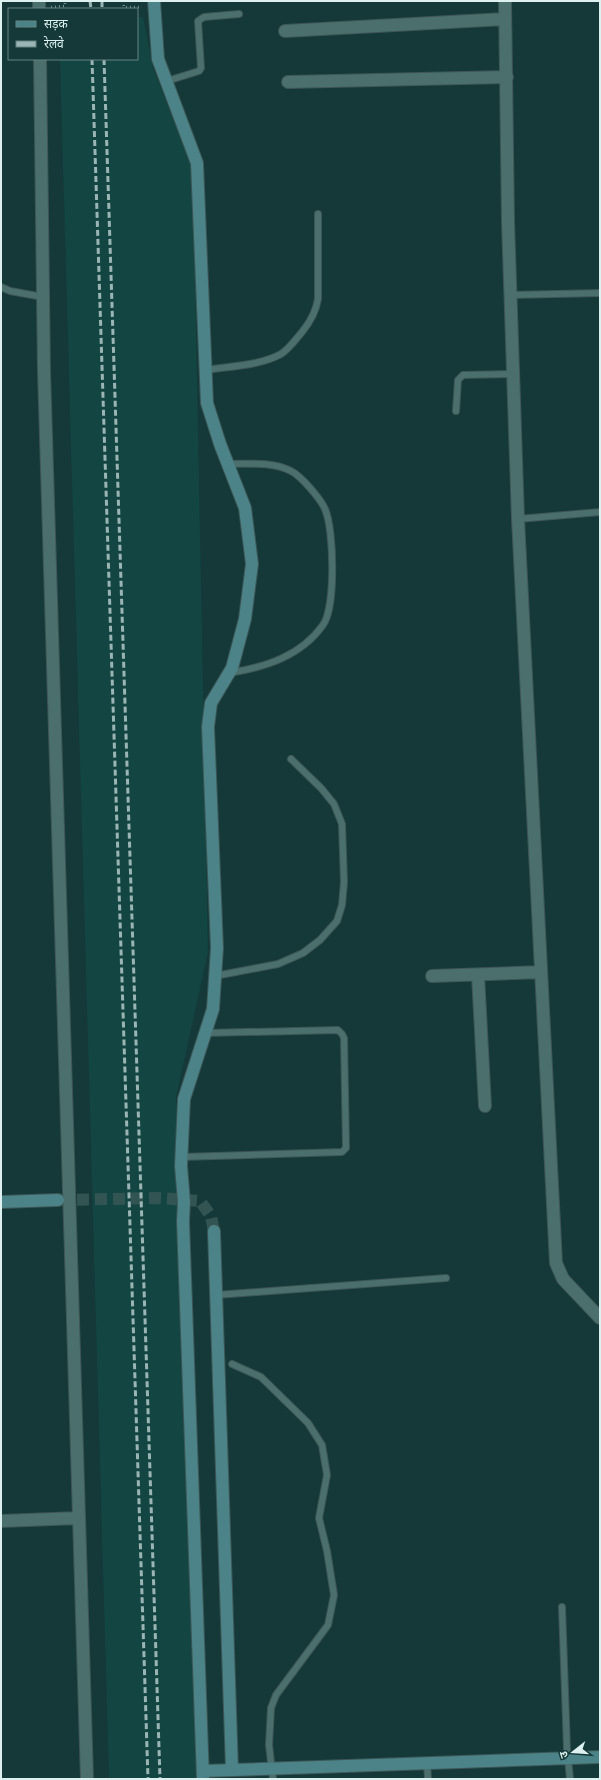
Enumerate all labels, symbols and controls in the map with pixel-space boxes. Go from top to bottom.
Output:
legend [8,8,138,60]
text: सड़क [44,15,69,32]
text: रेलवे [44,35,64,52]
north arrow [553,1732,593,1772]
text: उ [555,1749,571,1760]

